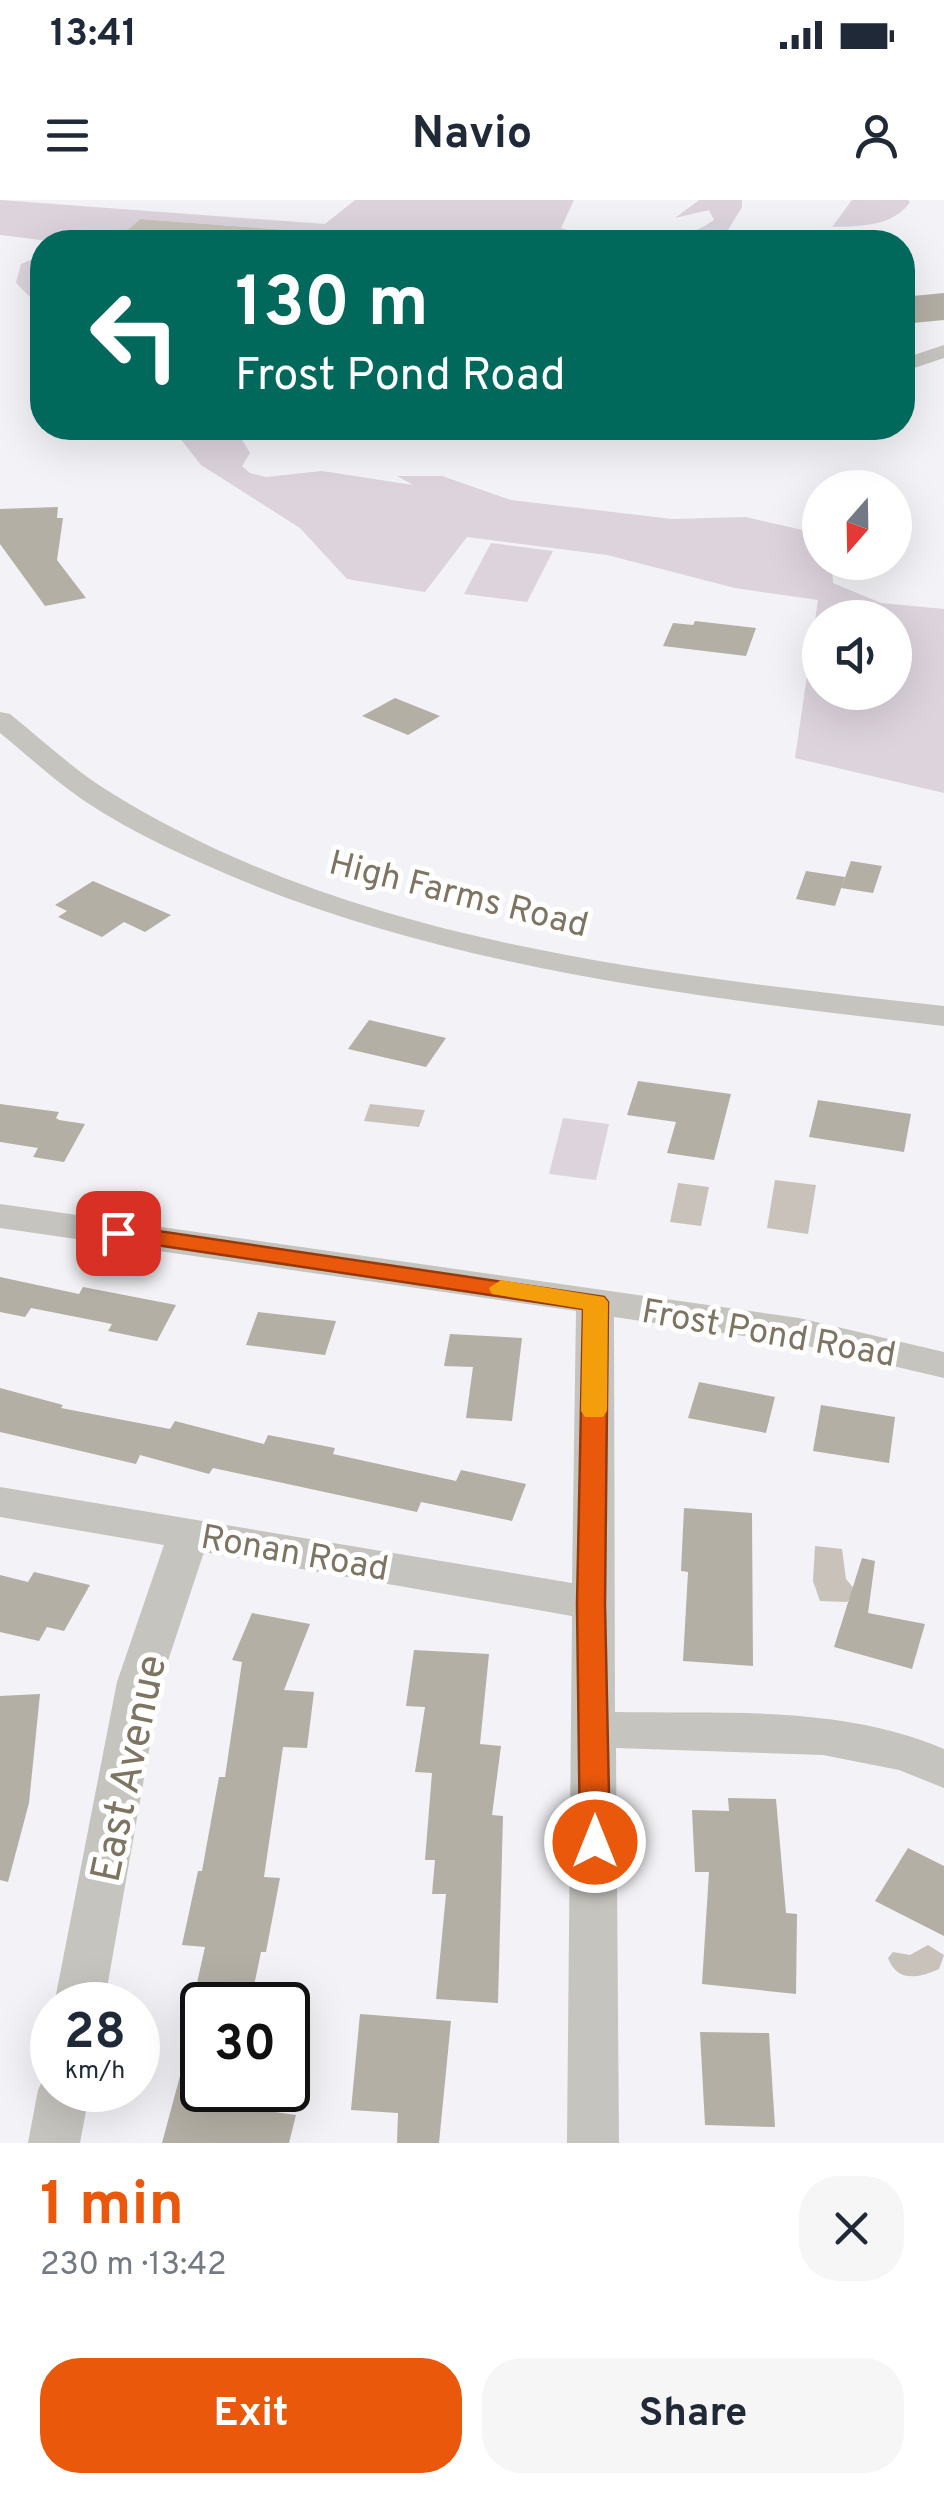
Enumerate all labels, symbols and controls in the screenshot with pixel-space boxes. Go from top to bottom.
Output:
text: 13:41 [50,11,137,60]
text: Navio [412,107,532,164]
icon: menu [40,108,95,163]
icon: person [849,108,904,163]
text: 130 m [235,262,429,351]
icon: left [70,270,200,400]
text: Frost Pond Road [235,349,566,406]
north arrow [802,470,912,580]
map controls [802,470,912,710]
button: sound [802,600,912,710]
street label: High Farms Road [324,842,592,949]
pin [76,1191,161,1276]
icon: arrive [91,1206,146,1261]
street label: Frost Pond Road [638,1291,899,1379]
street label: Ronan Road [197,1517,392,1593]
street label: East Avenue [81,1651,181,1887]
position arrow [543,1790,647,1894]
speed limit sign: 30 [180,1982,310,2112]
text: 28 [64,2003,126,2066]
text: km/h [65,2056,125,2088]
text: 1 min [40,2170,184,2246]
button: close [799,2176,904,2281]
text: 230 m · 13:42 [40,2246,227,2286]
button: Exit [40,2358,462,2473]
button: Share [482,2358,904,2473]

